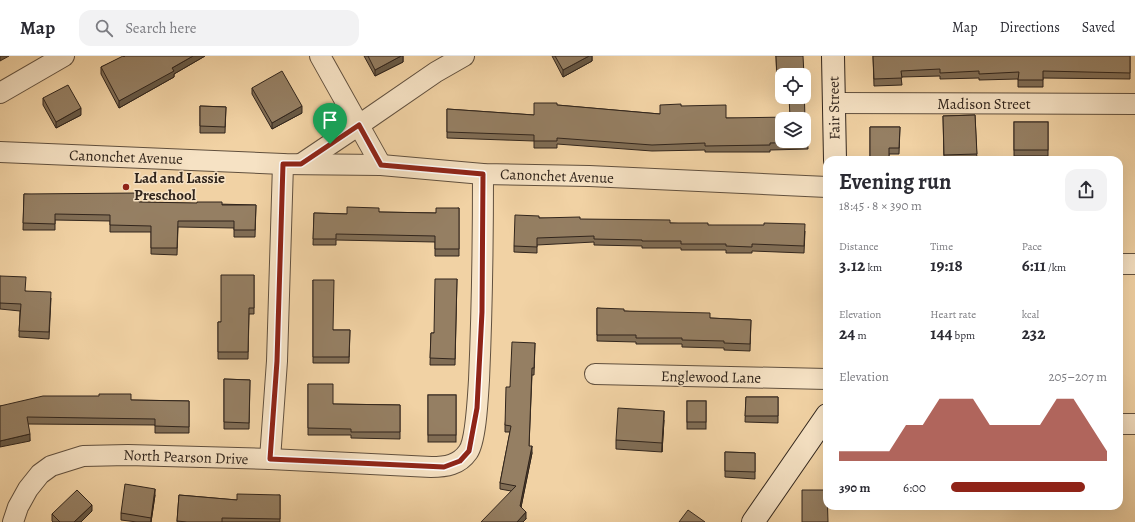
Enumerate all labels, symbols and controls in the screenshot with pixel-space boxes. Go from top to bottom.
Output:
search box [79,10,359,46]
text: Map [20,15,55,41]
icon: search [93,17,115,39]
text: Search here [125,18,197,38]
text: Map [952,18,978,37]
text: Directions [1000,18,1060,37]
text: Saved [1082,18,1115,37]
map controls [775,68,811,148]
button: locate [775,68,811,104]
street label: Fair Street [823,76,845,140]
street label: Madison Street [937,94,1031,114]
pin [313,103,347,144]
icon: arrive [319,109,341,131]
button: layers [775,112,811,148]
street label: Canonchet Avenue [69,145,184,169]
street label: Canonchet Avenue [500,164,615,188]
text: Evening run [839,167,951,197]
place label: Lad and Lassie Preschool [134,168,225,205]
button: share [1065,169,1107,211]
marker: Lad and Lassie Preschool [121,182,131,192]
text: 18:45 · 8 × 390 m [839,197,922,214]
text: Distance [839,239,878,254]
text: Time [930,239,953,254]
text: Pace [1022,239,1042,254]
text: 3.12 [839,254,865,277]
text: 19:18 [930,254,963,277]
text: 6:11 [1022,254,1046,277]
text: km [865,260,882,275]
text: /km [1046,260,1066,275]
text: Elevation [839,307,881,322]
text: Heart rate [930,307,976,322]
text: kcal [1022,307,1039,322]
text: 24 [839,322,855,345]
text: 144 [930,322,952,345]
text: 232 [1022,322,1045,345]
text: m [855,328,867,343]
text: bpm [952,328,975,343]
street label: Englewood Lane [661,366,762,388]
text: Elevation [839,368,889,385]
text: 205–207 m [1048,368,1107,385]
street label: North Pearson Drive [123,445,249,469]
text: 390 m [839,479,870,496]
text: 6:00 [903,479,926,496]

